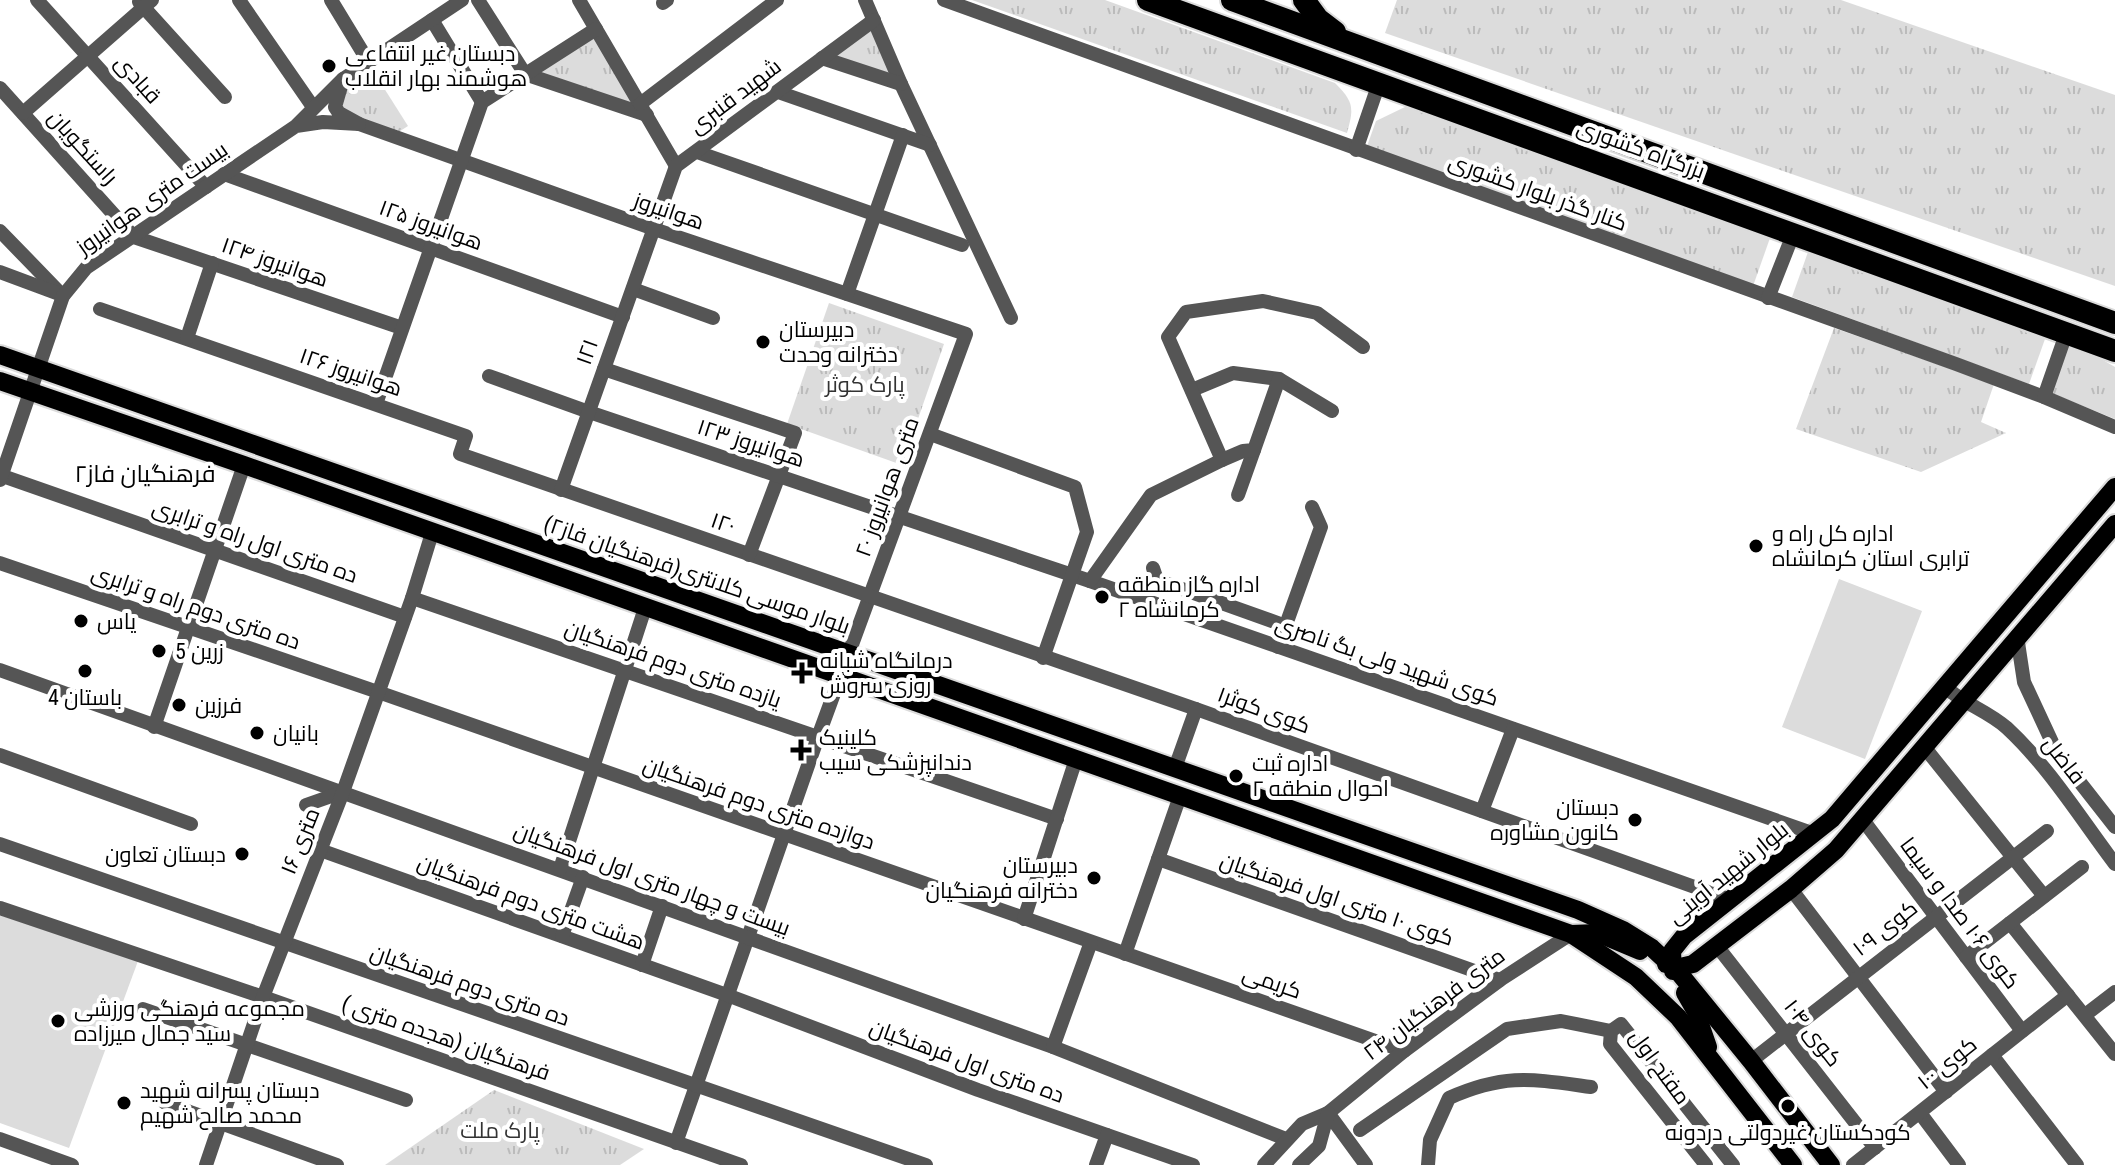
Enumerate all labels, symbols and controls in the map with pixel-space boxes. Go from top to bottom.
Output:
place label: دبستان غیر انتفاعی هوشمند بهار انقلاب [345,41,527,92]
street label: قبادی [110,50,166,108]
street label: شهید قنبری [684,53,786,139]
marker: دبستان غیر انتفاعی هوشمند بهار انقلاب [320,57,338,75]
street label: راستگویان [43,105,123,189]
street label: بزرگراه کشوری [1574,114,1708,184]
street label: بیست متری هوانیروز [70,136,233,261]
street label: کنار گذر بلوار کشوری [1445,148,1631,236]
street label: هوانیروز [629,187,708,235]
street label: هوانیروز ۱۲۵ [376,195,486,255]
street label: هوانیروز ۱۲۴ [218,232,332,292]
place label: دبیرستان دخترانه وحدت [779,317,898,367]
marker: دبیرستان دخترانه وحدت [754,333,772,351]
street label: ۱۲۱ [571,336,603,368]
street label: هوانیروز ۱۲۶ [296,343,406,401]
park label: پارک کوثر [823,372,905,399]
street label: ۱۲۳ هوانیروز [694,414,808,472]
street label: ۲۰ متری هوانیروز [850,414,924,560]
district label: فرهنگیان فاز۲ [74,460,216,488]
street label: ده متری اول راه و ترابری [149,494,361,588]
street label: ۱۲۰ [708,507,738,539]
street label: بلوار موسی کلانتری(فرهنگیان فاز۲) [540,511,853,640]
place label: اداره کل راه و ترابری استان کرمانشاه [1772,521,1970,571]
marker: اداره کل راه و ترابری استان کرمانشاه [1747,537,1765,555]
street label: ده متری دوم راه و ترابری [87,560,304,657]
place label: اداره گاز منطقه ۲ کرمانشاه [1118,572,1260,622]
marker: اداره گاز منطقه ۲ کرمانشاه [1093,588,1111,606]
place label: یاس [97,609,136,635]
street label: کوی شهید ولی بگ ناصری [1272,611,1502,712]
marker: یاس [72,612,90,630]
street label: یازده متری دوم فرهنگیان [561,615,785,716]
place label: زرین 5 [175,639,224,665]
marker: زرین 5 [150,642,168,660]
place label: درمانگاه شبانه روزی سروش [820,648,953,699]
marker: باستان 4 [76,662,94,680]
marker: درمانگاه شبانه روزی سروش [791,662,813,684]
street label: کوی کوثر۱ [1214,682,1314,738]
place label: باستان 4 [48,685,122,710]
place label: فرزین [195,693,242,719]
marker: فرزین [170,696,188,714]
place label: بانیان [273,721,319,746]
marker: بانیان [248,724,266,742]
place label: کلینیک دندانپزشکی سیب [819,725,972,777]
street label: فاضل [2037,731,2090,789]
marker: کلینیک دندانپزشکی سیب [790,739,812,761]
place label: اداره ثبت احوال منطقه ۲ [1252,751,1389,801]
street label: دوازده متری دوم فرهنگیان [639,752,878,857]
marker: اداره ثبت احوال منطقه ۲ [1227,767,1245,785]
place label: دبستان کانون مشاوره [1490,795,1619,845]
street label: ۱۶ متری [275,804,325,878]
marker: دبستان کانون مشاوره [1626,811,1644,829]
street label: بیست و چهار متری اول فرهنگیان [510,817,793,943]
street label: بلوار شهید آوینی [1663,817,1794,930]
street label: کوی ۱۰۶ صدا و سیما [1895,832,2025,994]
place label: دبستان تعاون [105,842,226,867]
marker: دبستان تعاون [233,845,251,863]
street label: کوی ۱۰ متری اول فرهنگیان [1217,847,1457,951]
street label: هشت متری دوم فرهنگیان [413,849,648,958]
place label: دبیرستان دخترانه فرهنگیان [925,853,1078,903]
marker: دبیرستان دخترانه فرهنگیان [1085,869,1103,887]
street label: کوی ۱۰۹ [1848,895,1922,961]
street label: ده متری دوم فرهنگیان [366,939,573,1034]
street label: ۲۴ متری فرهنگیان [1358,943,1510,1065]
street label: کریمی [1239,960,1305,1005]
street label: فرهنگیان (هجده متری ) [338,991,553,1086]
street label: کوی ۱۰۴ [1779,995,1847,1071]
place label: مجموعه فرهنگی ورزشی سید جمال میرزاده [74,996,305,1046]
marker: مجموعه فرهنگی ورزشی سید جمال میرزاده [49,1012,67,1030]
street label: ده متری اول فرهنگیان [866,1014,1068,1108]
street label: مفتح اول [1623,1025,1695,1110]
street label: کوی ۱۰۰ [1912,1032,1982,1094]
place label: دبستان پسرانه شهید محمد صالح شهیم [140,1078,320,1131]
marker: دبستان پسرانه شهید محمد صالح شهیم [115,1094,133,1112]
marker: کودکستان غیردولتی دردونه [1779,1097,1797,1115]
park label: پارک ملت [460,1118,540,1145]
place label: کودکستان غیردولتی دردونه [1665,1120,1911,1146]

